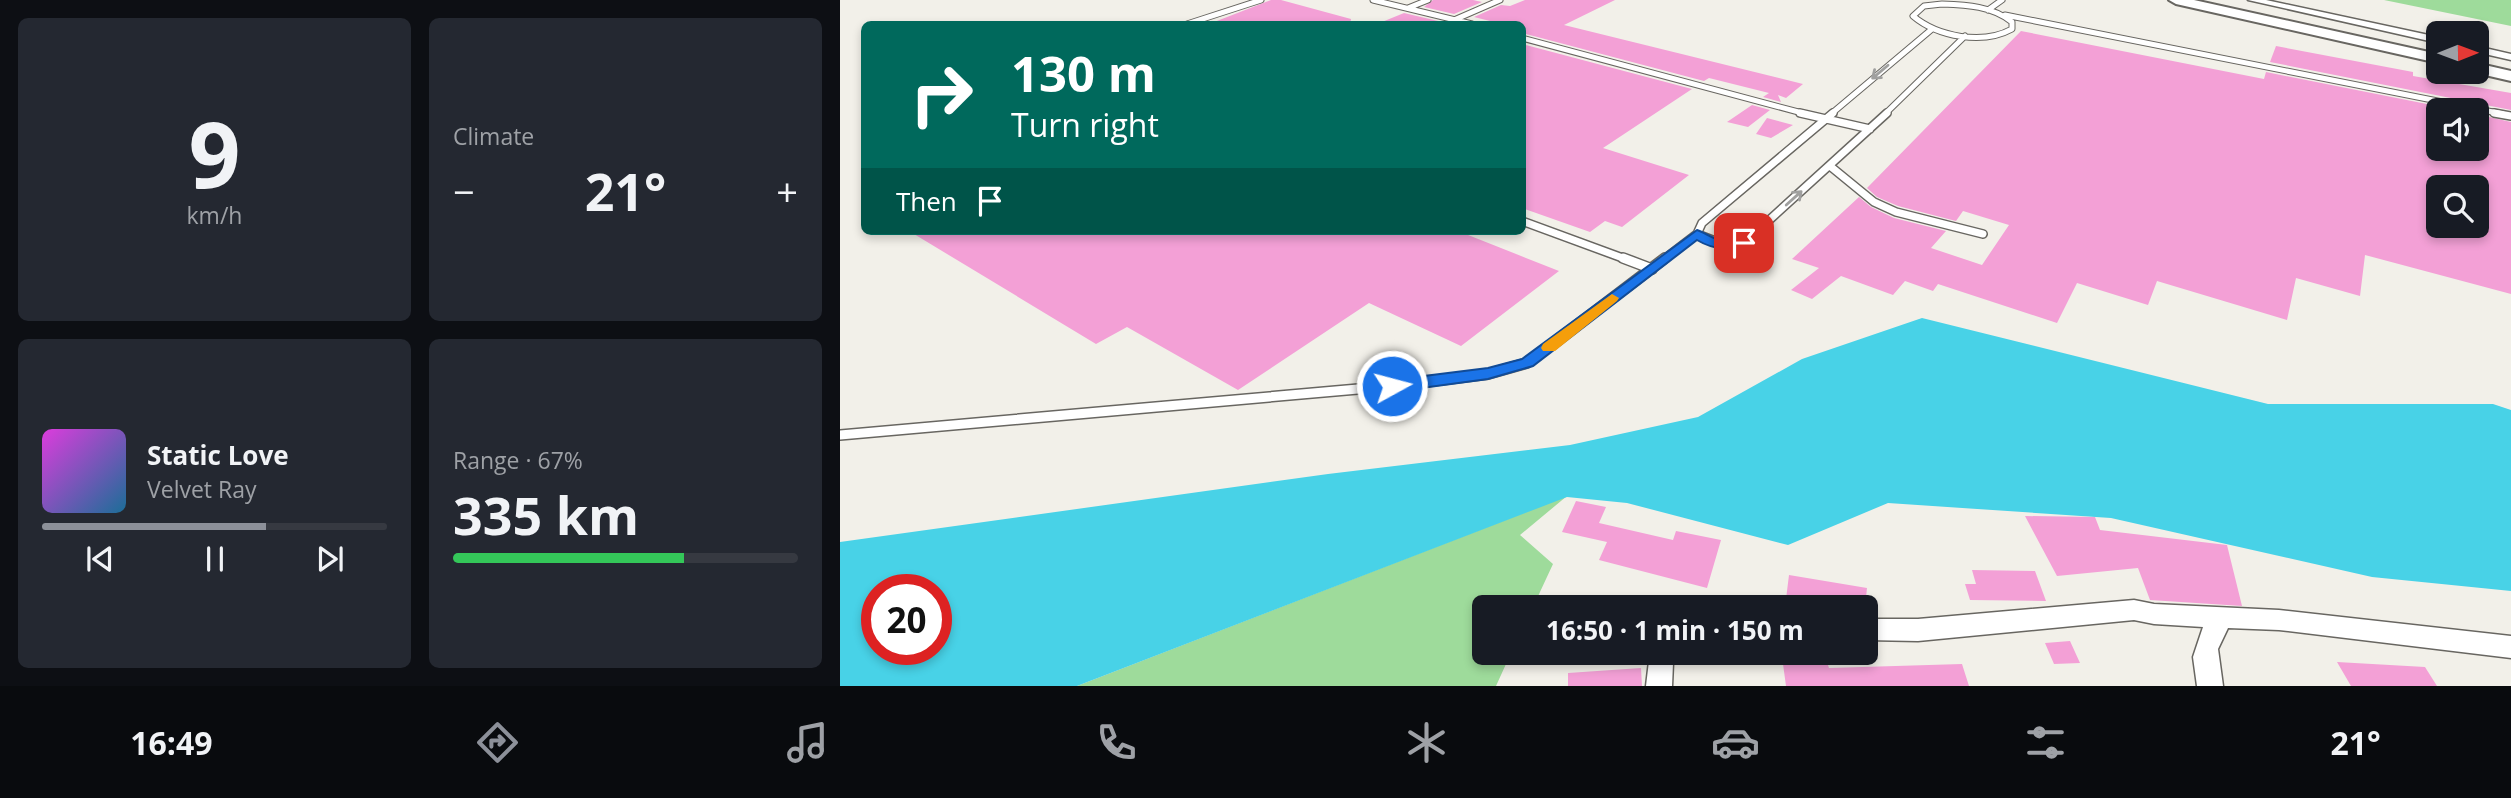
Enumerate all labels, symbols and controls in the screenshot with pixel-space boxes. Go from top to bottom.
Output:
north arrow [2426,21,2488,84]
map controls [2426,21,2489,238]
text: 130 m [1011,40,1156,106]
icon: right [896,49,987,140]
one-way arrow [1871,64,1889,80]
text: 9 [188,91,241,215]
button: sound [2426,98,2489,161]
text: Turn right [1011,103,1159,146]
text: Climate [453,120,534,152]
text: 21° [585,155,666,226]
text: − [453,165,475,217]
text: + [776,165,798,217]
button: search [2426,175,2489,238]
icon: arrive [971,182,1009,220]
text: Then [896,183,957,219]
one-way arrow [1785,190,1803,206]
text: km/h [187,199,242,231]
pin [1714,213,1774,273]
icon: arrive [1725,224,1763,262]
position arrow [1355,349,1429,423]
text: Static Love [147,437,289,473]
text: Range · 67% [453,444,583,476]
text: Velvet Ray [147,473,257,505]
text: 335 km [453,479,639,550]
icon: previous [81,540,119,578]
icon: pause [196,540,234,578]
icon: next [311,540,349,578]
speed limit sign: 20 [861,574,952,665]
text: 16:50 · 1 min · 150 m [1546,612,1804,648]
icon: directions [473,718,522,767]
icon: music [783,718,832,767]
icon: phone [1092,718,1141,767]
icon: climate [1402,718,1451,767]
icon: car [1711,718,1760,767]
icon: filters [2021,718,2070,767]
text: 16:49 [130,721,213,764]
text: 21° [2330,721,2381,764]

